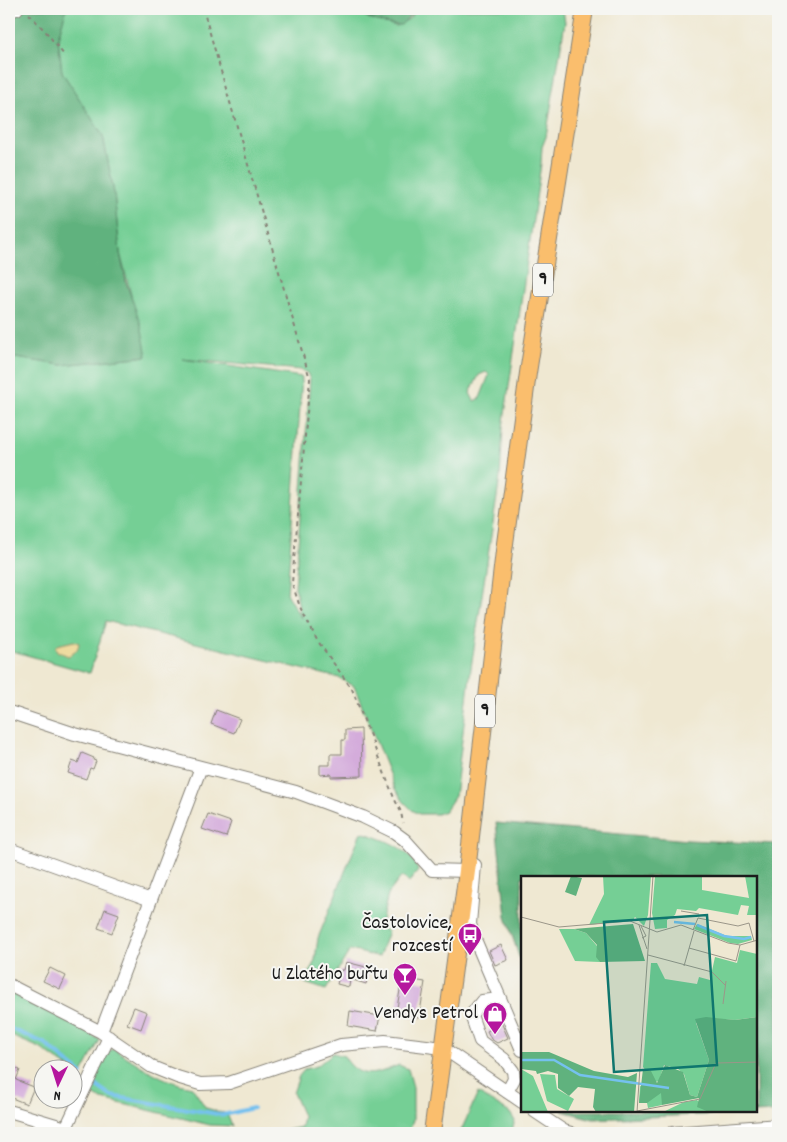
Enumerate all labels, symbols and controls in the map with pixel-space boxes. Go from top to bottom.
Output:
road number: 9 [533,264,553,296]
road number: 9 [475,694,495,728]
inset map [521,876,757,1112]
place label: Častolovice, rozcestí [362,910,453,961]
bus stop icon: Častolovice, rozcestí [457,922,483,956]
place label: U Zlatého buřtu [272,961,388,989]
bar icon: U Zlatého buřtu [392,962,418,996]
place label: Vendys Petrol [374,1000,478,1028]
shop icon: Vendys Petrol [482,1001,508,1035]
north arrow [32,1060,82,1110]
text: N [53,1085,61,1105]

